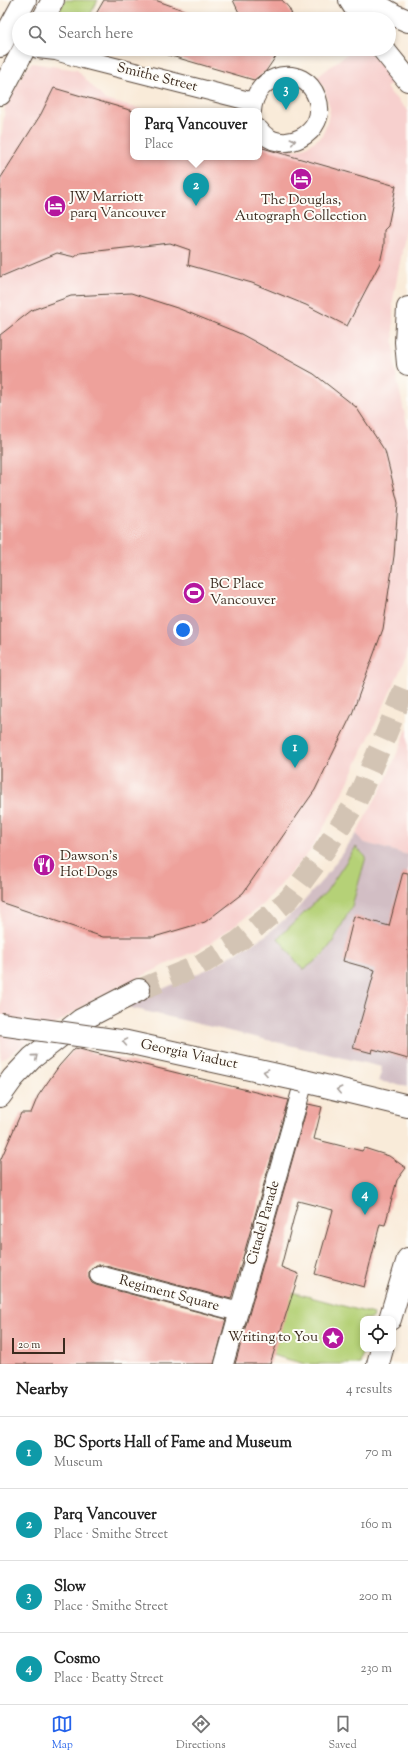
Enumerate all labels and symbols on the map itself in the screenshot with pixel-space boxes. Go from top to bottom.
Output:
street label: Smithe Street [115,58,200,98]
pin: 3 [273,77,299,110]
one-way arrow [290,137,296,145]
hotel icon: The Douglas, Autograph Collection [288,166,314,192]
pin: 2 [183,173,209,206]
place label: JW Marriott parq Vancouver [69,188,167,224]
place label: The Douglas, Autograph Collection [235,191,367,227]
hotel icon: JW Marriott parq Vancouver [42,193,68,219]
place label: BC Place Vancouver [210,575,277,611]
sports icon: BC Place Vancouver [181,580,207,606]
your location [173,620,193,640]
pin: 1 [282,735,308,768]
place label: Dawson's Hot Dogs [60,847,118,883]
restaurant icon: Dawson's Hot Dogs [31,852,57,878]
street label: Georgia Viaduct [139,1035,240,1075]
one-way arrow [122,1038,128,1047]
one-way arrow [30,1054,38,1061]
one-way arrow [263,1068,269,1076]
one-way arrow [336,1086,343,1094]
street label: Citadel Parade [242,1178,286,1268]
pin: 4 [352,1182,378,1215]
street label: Regiment Square [117,1271,221,1317]
place icon: Writing to You [320,1325,346,1351]
place label: Writing to You [228,1328,318,1348]
scale bar [12,1336,65,1355]

